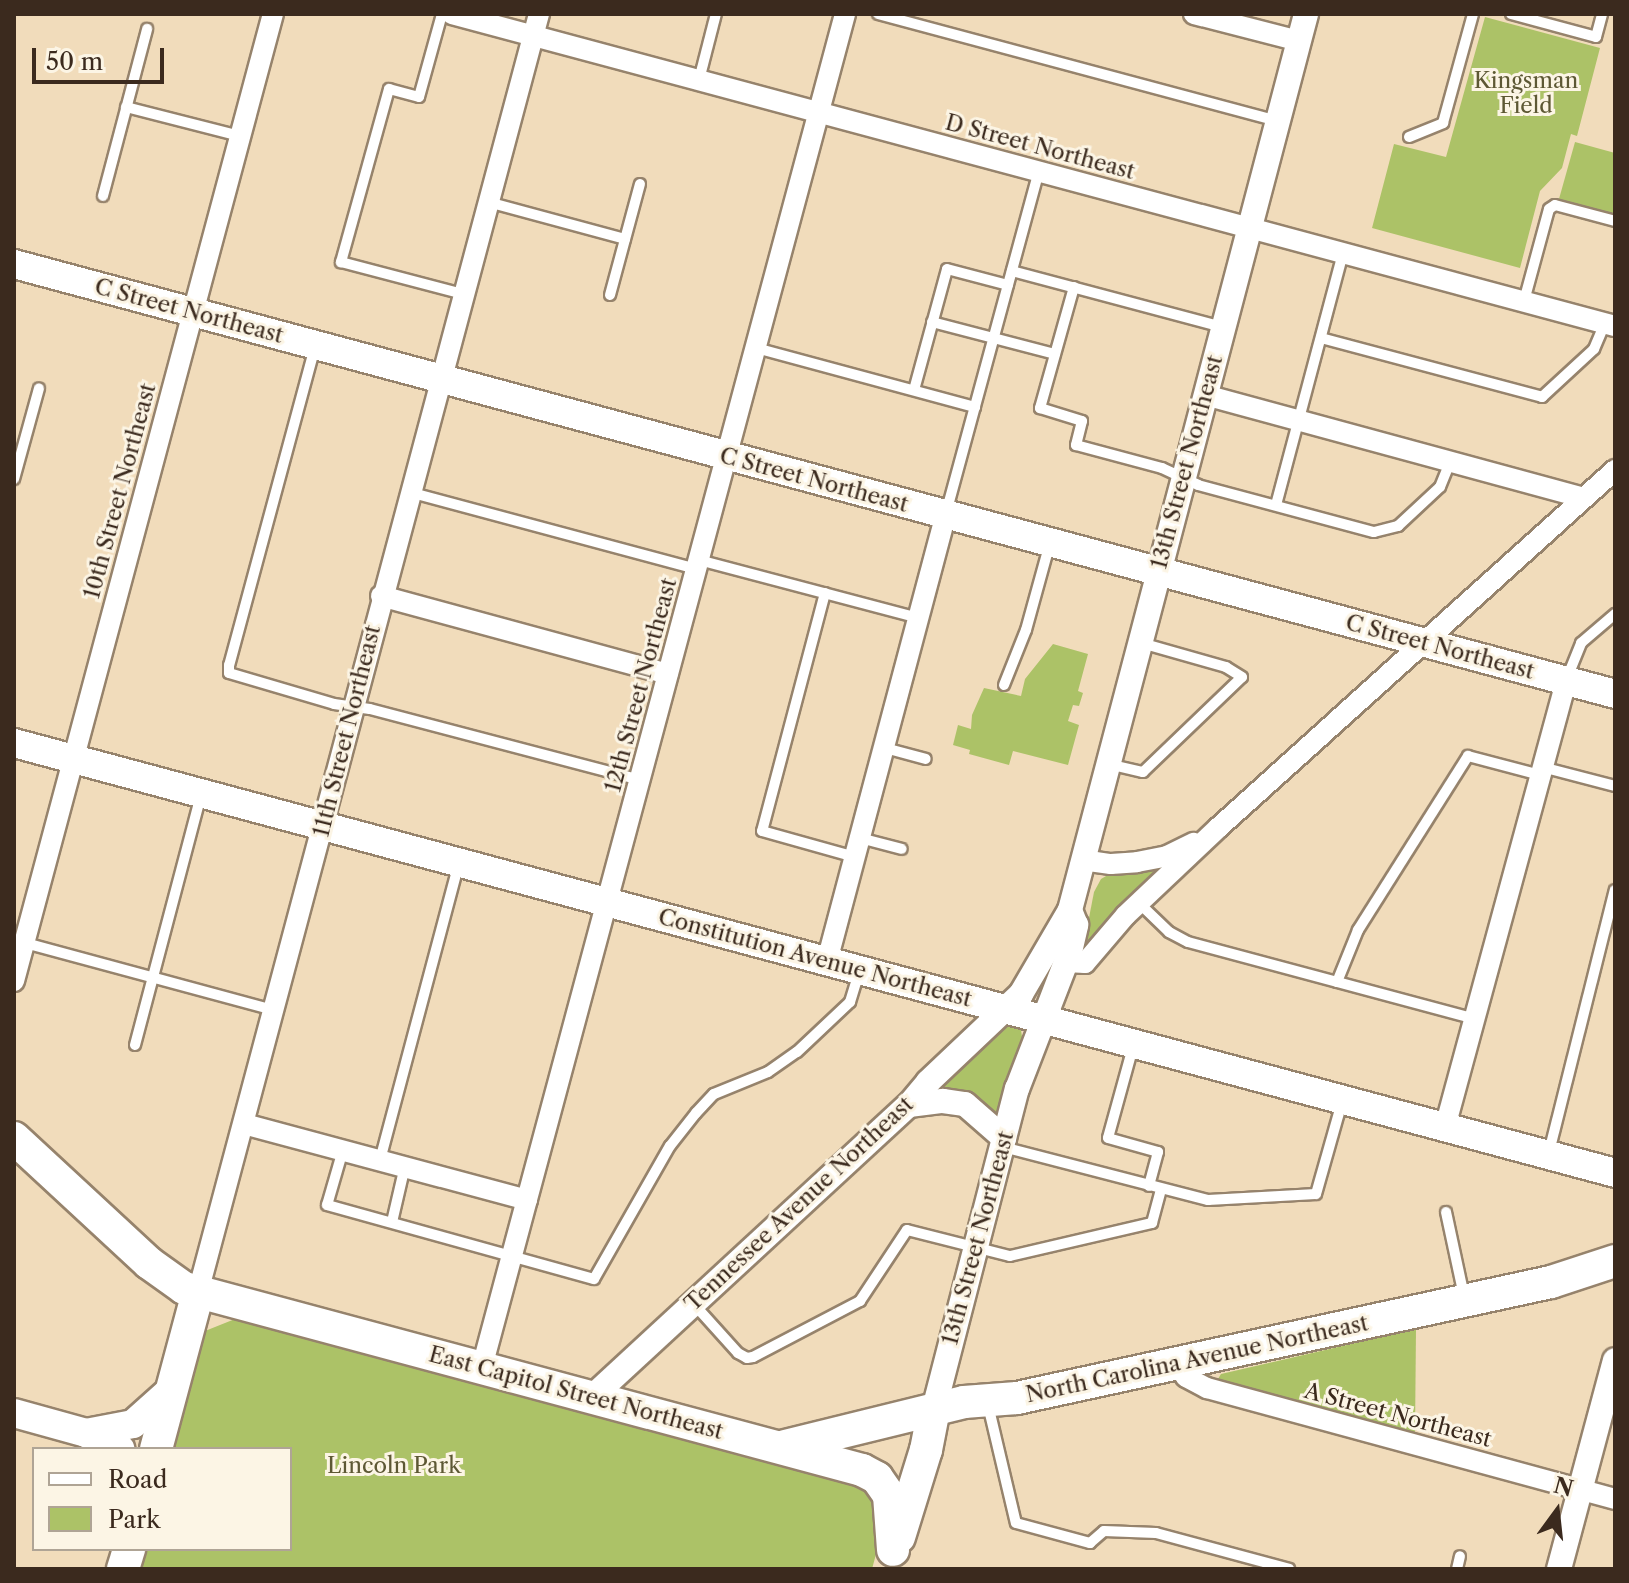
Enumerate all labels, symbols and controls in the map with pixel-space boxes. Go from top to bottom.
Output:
scale bar [36,32,168,82]
text: 50 m [46,47,103,76]
park label: Kingsman Field [1474,67,1578,118]
street label: D Street Northeast [942,109,1138,185]
street label: C Street Northeast [92,273,286,349]
street label: 13th Street Northeast [1146,352,1228,572]
street label: 10th Street Northeast [79,380,161,602]
street label: C Street Northeast [717,442,911,518]
street label: 12th Street Northeast [600,575,682,795]
street label: C Street Northeast [1343,609,1537,685]
street label: 11th Street Northeast [308,622,386,840]
street label: Constitution Avenue Northeast [655,903,975,1013]
street label: Tennessee Avenue Northeast [679,1091,919,1317]
street label: 13th Street Northeast [937,1128,1019,1348]
street label: North Carolina Avenue Northeast [1023,1310,1371,1408]
street label: East Capitol Street Northeast [426,1341,726,1445]
street label: A Street Northeast [1301,1377,1495,1453]
legend [32,1447,292,1551]
park label: Lincoln Park [327,1453,461,1479]
text: Road [108,1465,167,1494]
north arrow [1517,1471,1597,1551]
text: N [1551,1472,1576,1503]
text: Park [108,1505,160,1534]

